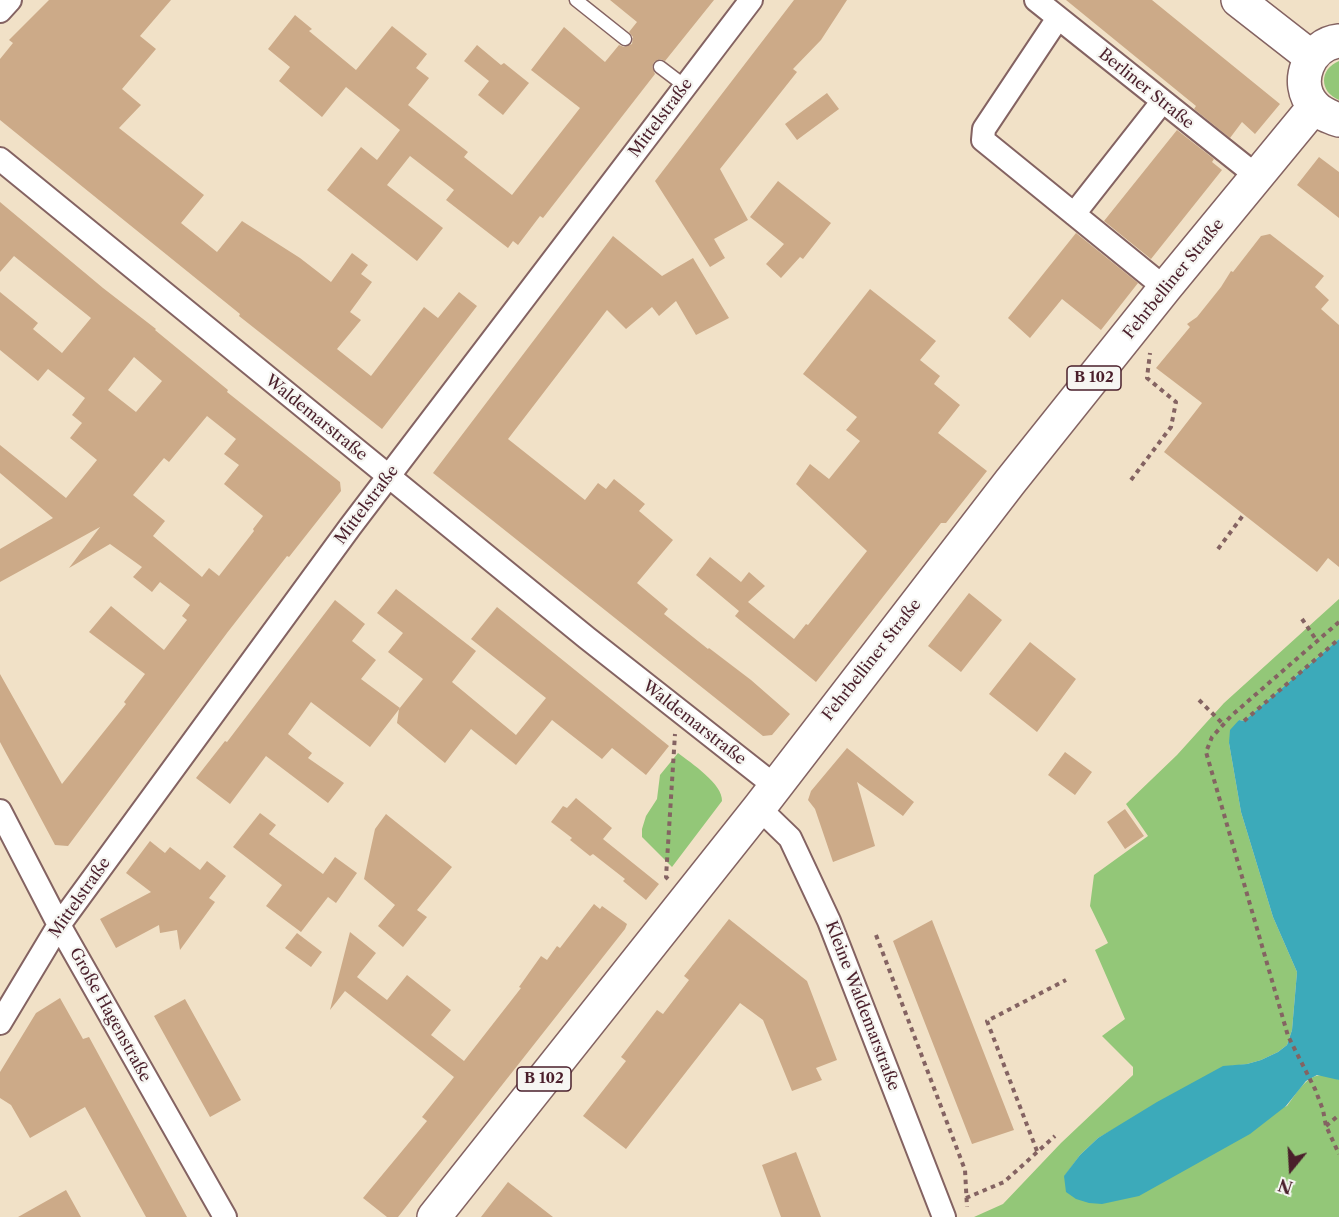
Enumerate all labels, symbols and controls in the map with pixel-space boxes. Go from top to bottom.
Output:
street label: Berliner Straße [1095,45,1197,133]
street label: Mittelstraße [625,75,697,161]
street label: Fehrbelliner Straße [1120,215,1228,343]
road number: B 102 [1067,366,1121,390]
street label: Waldemarstraße [261,371,371,465]
street label: Mittelstraße [331,462,403,548]
street label: Fehrbelliner Straße [819,595,925,725]
street label: Waldemarstraße [639,677,749,769]
street label: Mittelstraße [45,854,115,942]
street label: Kleine Waldemarstraße [821,919,903,1093]
street label: Große Hagenstraße [65,944,155,1086]
road number: B 102 [517,1067,571,1091]
north arrow [1261,1139,1321,1199]
text: N [1276,1174,1295,1198]

